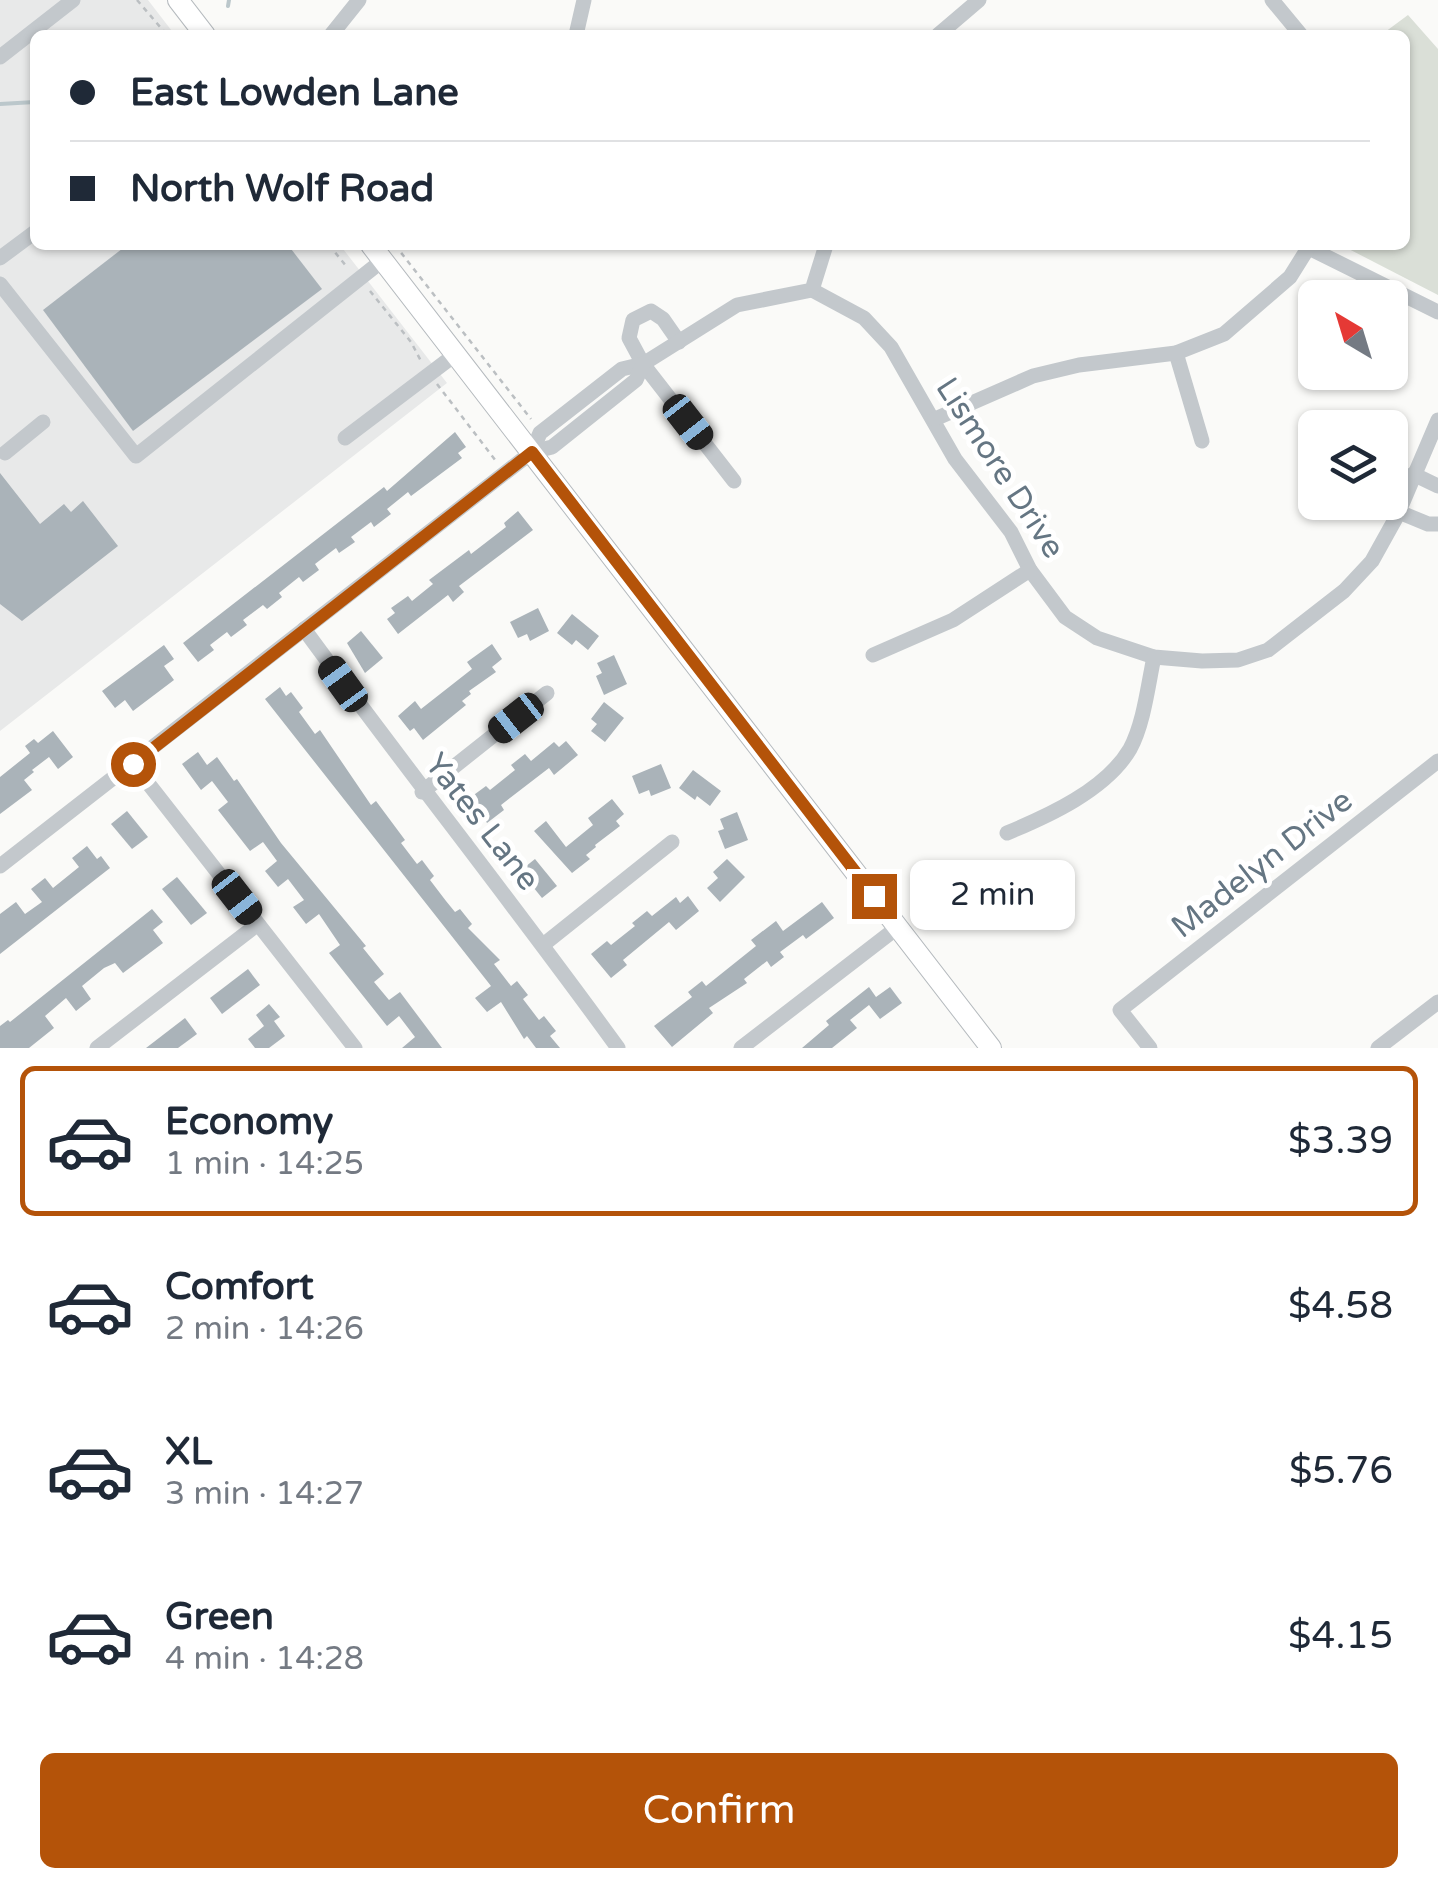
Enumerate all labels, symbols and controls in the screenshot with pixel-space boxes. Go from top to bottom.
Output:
text: East Lowden Lane [130,70,459,116]
text: North Wolf Road [130,166,434,212]
north arrow [1298,280,1408,390]
map controls [1298,280,1408,520]
street label: Lismore Drive [928,371,1072,565]
car [658,389,718,455]
button: layers [1298,410,1408,520]
car [313,651,373,717]
car [483,688,549,748]
route start [111,742,156,787]
street label: Yates Lane [417,746,547,898]
street label: Madelyn Drive [1164,782,1360,946]
callout: 2 min [909,861,1074,931]
car [207,864,267,930]
route end [852,874,897,919]
text: 2 min [950,876,1035,914]
icon: car [45,1096,135,1186]
text: Economy [165,1099,333,1145]
text: $3.39 [1288,1118,1393,1164]
text: 1 min · 14:25 [165,1145,364,1183]
icon: car [45,1261,135,1351]
text: Comfort [165,1264,314,1310]
text: $4.58 [1288,1283,1393,1329]
text: 2 min · 14:26 [165,1310,364,1348]
icon: car [45,1426,135,1516]
text: XL [165,1429,212,1475]
text: $5.76 [1289,1448,1393,1494]
text: 3 min · 14:27 [165,1475,364,1513]
icon: car [45,1591,135,1681]
text: Green [165,1594,274,1640]
text: $4.15 [1288,1613,1393,1659]
text: 4 min · 14:28 [165,1640,364,1678]
button: Confirm [40,1753,1398,1868]

